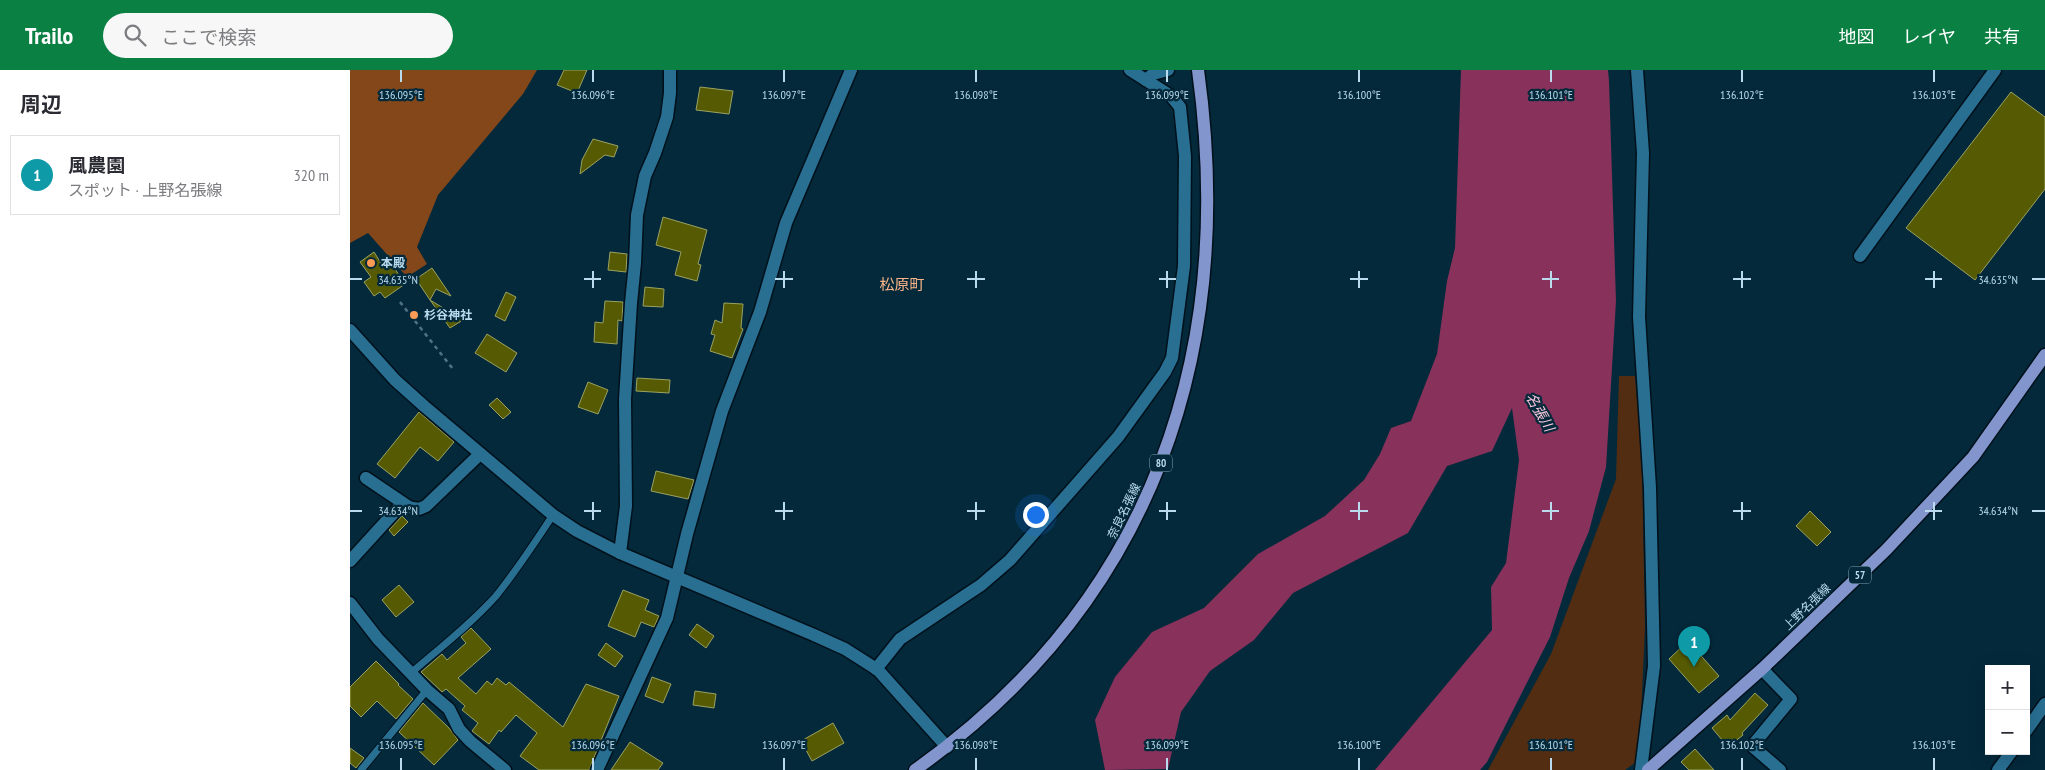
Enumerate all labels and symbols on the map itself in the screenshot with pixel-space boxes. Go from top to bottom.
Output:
text: 136.095°E [379,87,423,102]
text: 136.096°E [571,87,615,102]
text: 136.097°E [762,87,806,102]
text: 136.098°E [954,87,998,102]
text: 136.099°E [1145,87,1189,102]
text: 136.100°E [1337,87,1381,102]
text: 136.101°E [1529,87,1573,102]
text: 136.102°E [1720,87,1764,102]
text: 136.103°E [1912,87,1956,102]
place label: 本殿 [381,255,405,270]
marker: 本殿 [365,257,377,269]
text: 34.635°N [378,272,418,287]
text: 34.635°N [1978,272,2018,287]
district label: 松原町 [879,275,925,294]
place label: 杉谷神社 [424,307,472,322]
marker: 杉谷神社 [408,309,420,321]
water label: 名張川 [1522,389,1559,436]
road number: 80 [1150,454,1172,472]
street label: 奈良名張線 [1104,481,1143,541]
your location [1023,502,1049,528]
text: 34.634°N [378,503,418,518]
text: 34.634°N [1978,503,2018,518]
road number: 57 [1849,566,1871,584]
street label: 上野名張線 [1780,580,1833,633]
pin: 1 [1678,626,1710,667]
text: 136.095°E [379,737,423,752]
text: 136.096°E [571,737,615,752]
text: 136.097°E [762,737,806,752]
text: 136.098°E [954,737,998,752]
text: 136.099°E [1145,737,1189,752]
text: 136.100°E [1337,737,1381,752]
text: 136.101°E [1529,737,1573,752]
text: 136.102°E [1720,737,1764,752]
text: 136.103°E [1912,737,1956,752]

